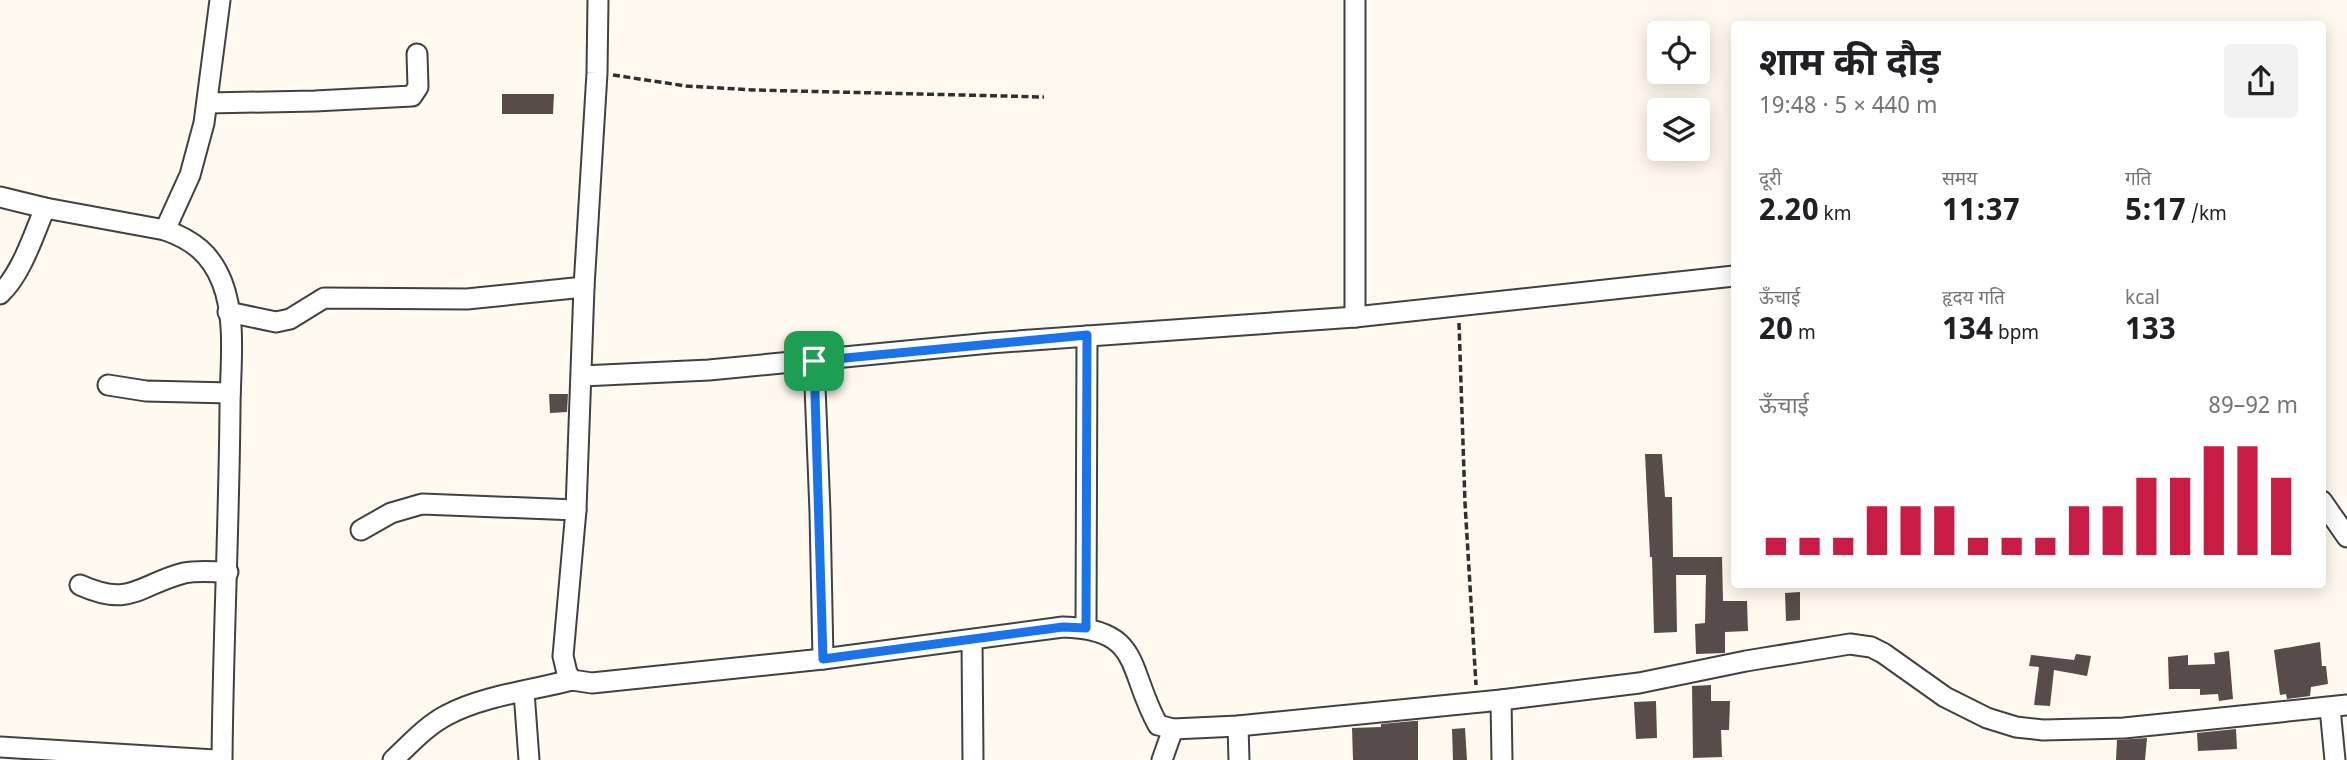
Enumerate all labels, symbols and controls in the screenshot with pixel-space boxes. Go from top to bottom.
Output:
map controls [1647,21,1710,161]
button: locate [1647,21,1710,84]
text: शाम की दौड़ [1759,41,1940,91]
button: share [2224,44,2298,118]
text: 19:48 · 5 × 440 m [1759,92,1937,122]
button: layers [1647,98,1710,161]
text: दूरी [1759,168,1782,193]
text: समय [1942,168,1977,193]
text: गति [2125,168,2151,193]
text: 2.20 [1759,193,1819,232]
text: 11:37 [1942,193,2020,232]
text: 5:17 [2125,193,2186,232]
text: km [1819,203,1852,228]
text: /km [2186,203,2227,228]
text: ऊँचाई [1759,287,1800,312]
text: हृदय गति [1942,287,2005,312]
text: kcal [2125,287,2160,312]
text: 20 [1759,312,1793,351]
text: 134 [1942,312,1993,351]
text: 133 [2125,312,2176,351]
text: m [1793,322,1816,347]
text: bpm [1993,322,2039,347]
pin [784,331,844,391]
icon: arrive [795,342,833,380]
text: ऊँचाई [1759,392,1809,422]
text: 89–92 m [2208,392,2298,422]

